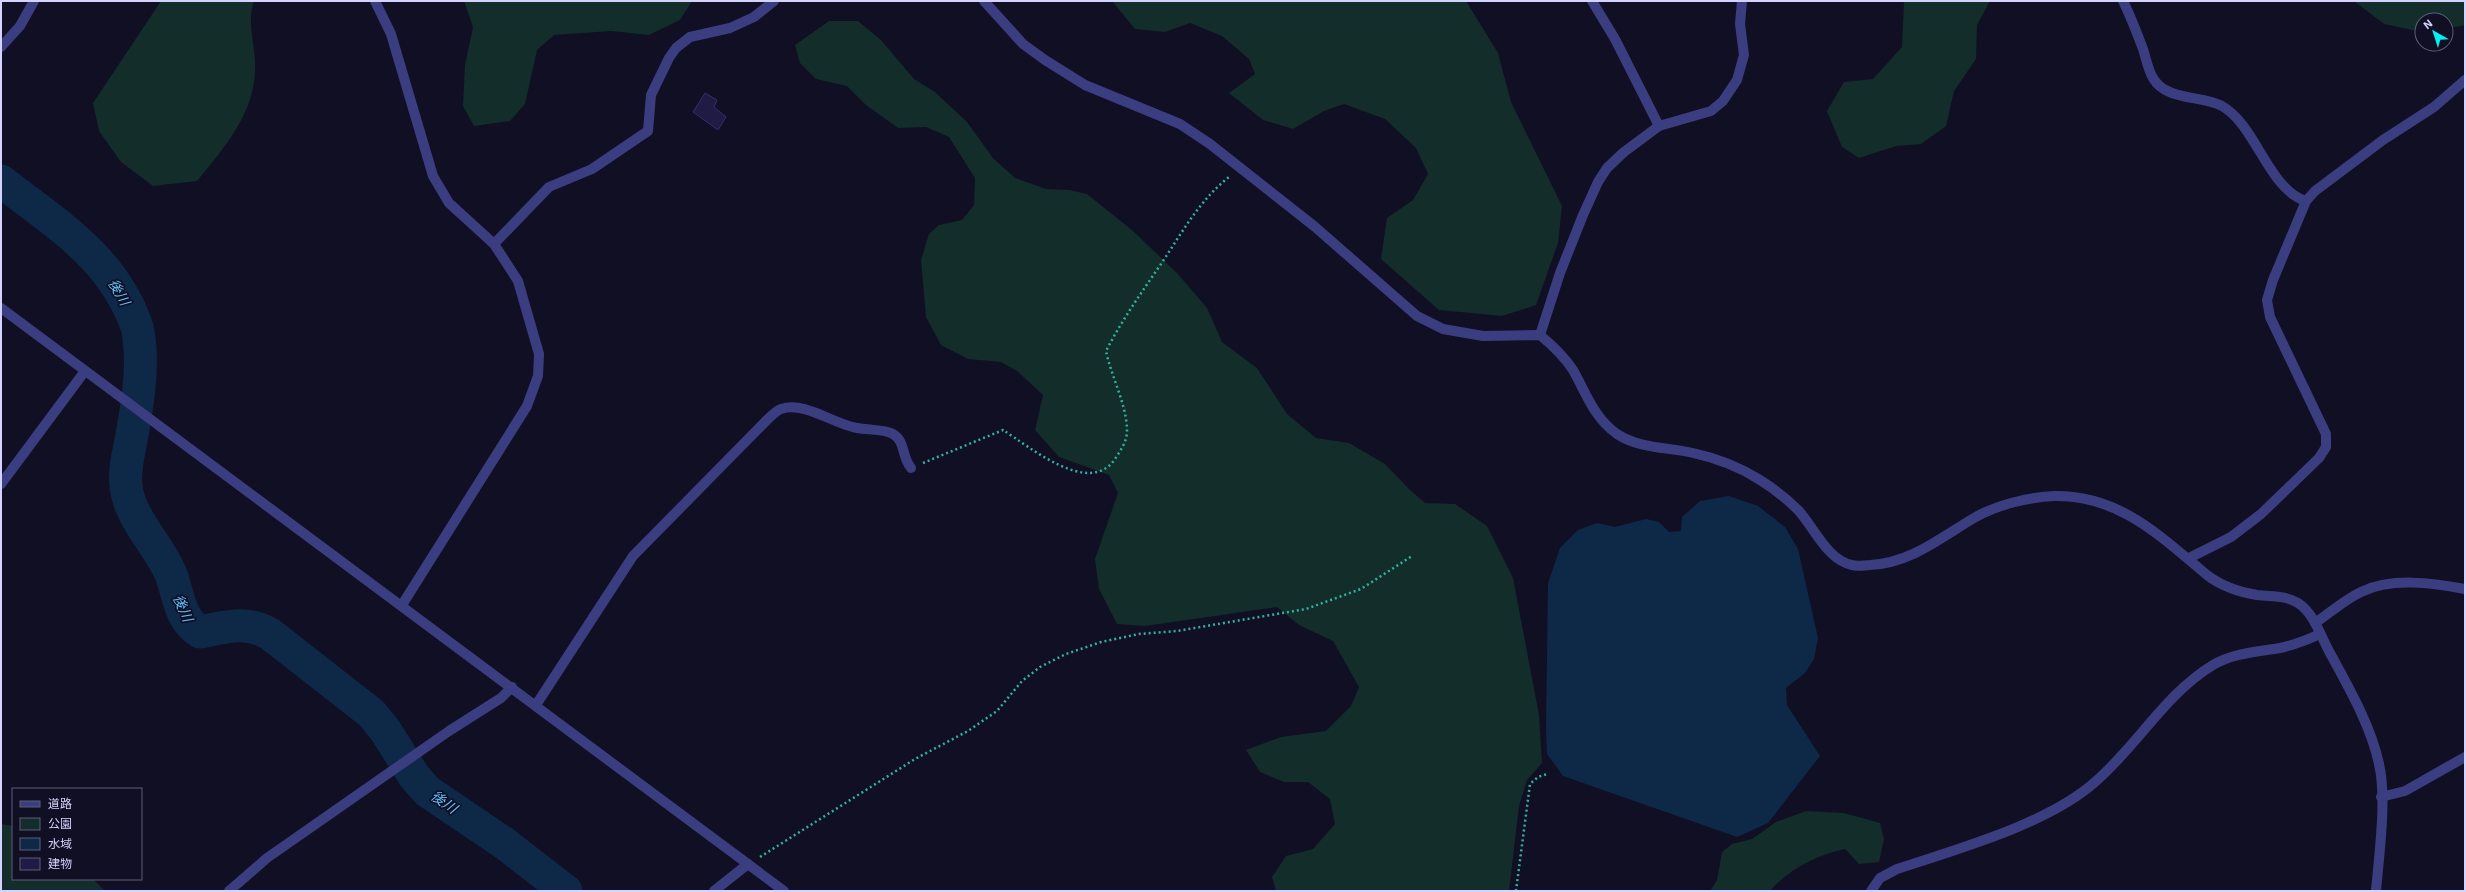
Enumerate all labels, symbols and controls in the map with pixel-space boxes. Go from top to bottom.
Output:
north arrow [2414,12,2454,52]
text: N [2420,16,2435,31]
water label: 後川 [105,275,135,310]
water label: 後川 [170,592,198,626]
water label: 後川 [428,787,462,818]
legend [12,788,142,880]
text: 道路 [48,796,72,810]
text: 公園 [48,816,72,830]
text: 水域 [48,836,72,850]
text: 建物 [48,856,72,870]

